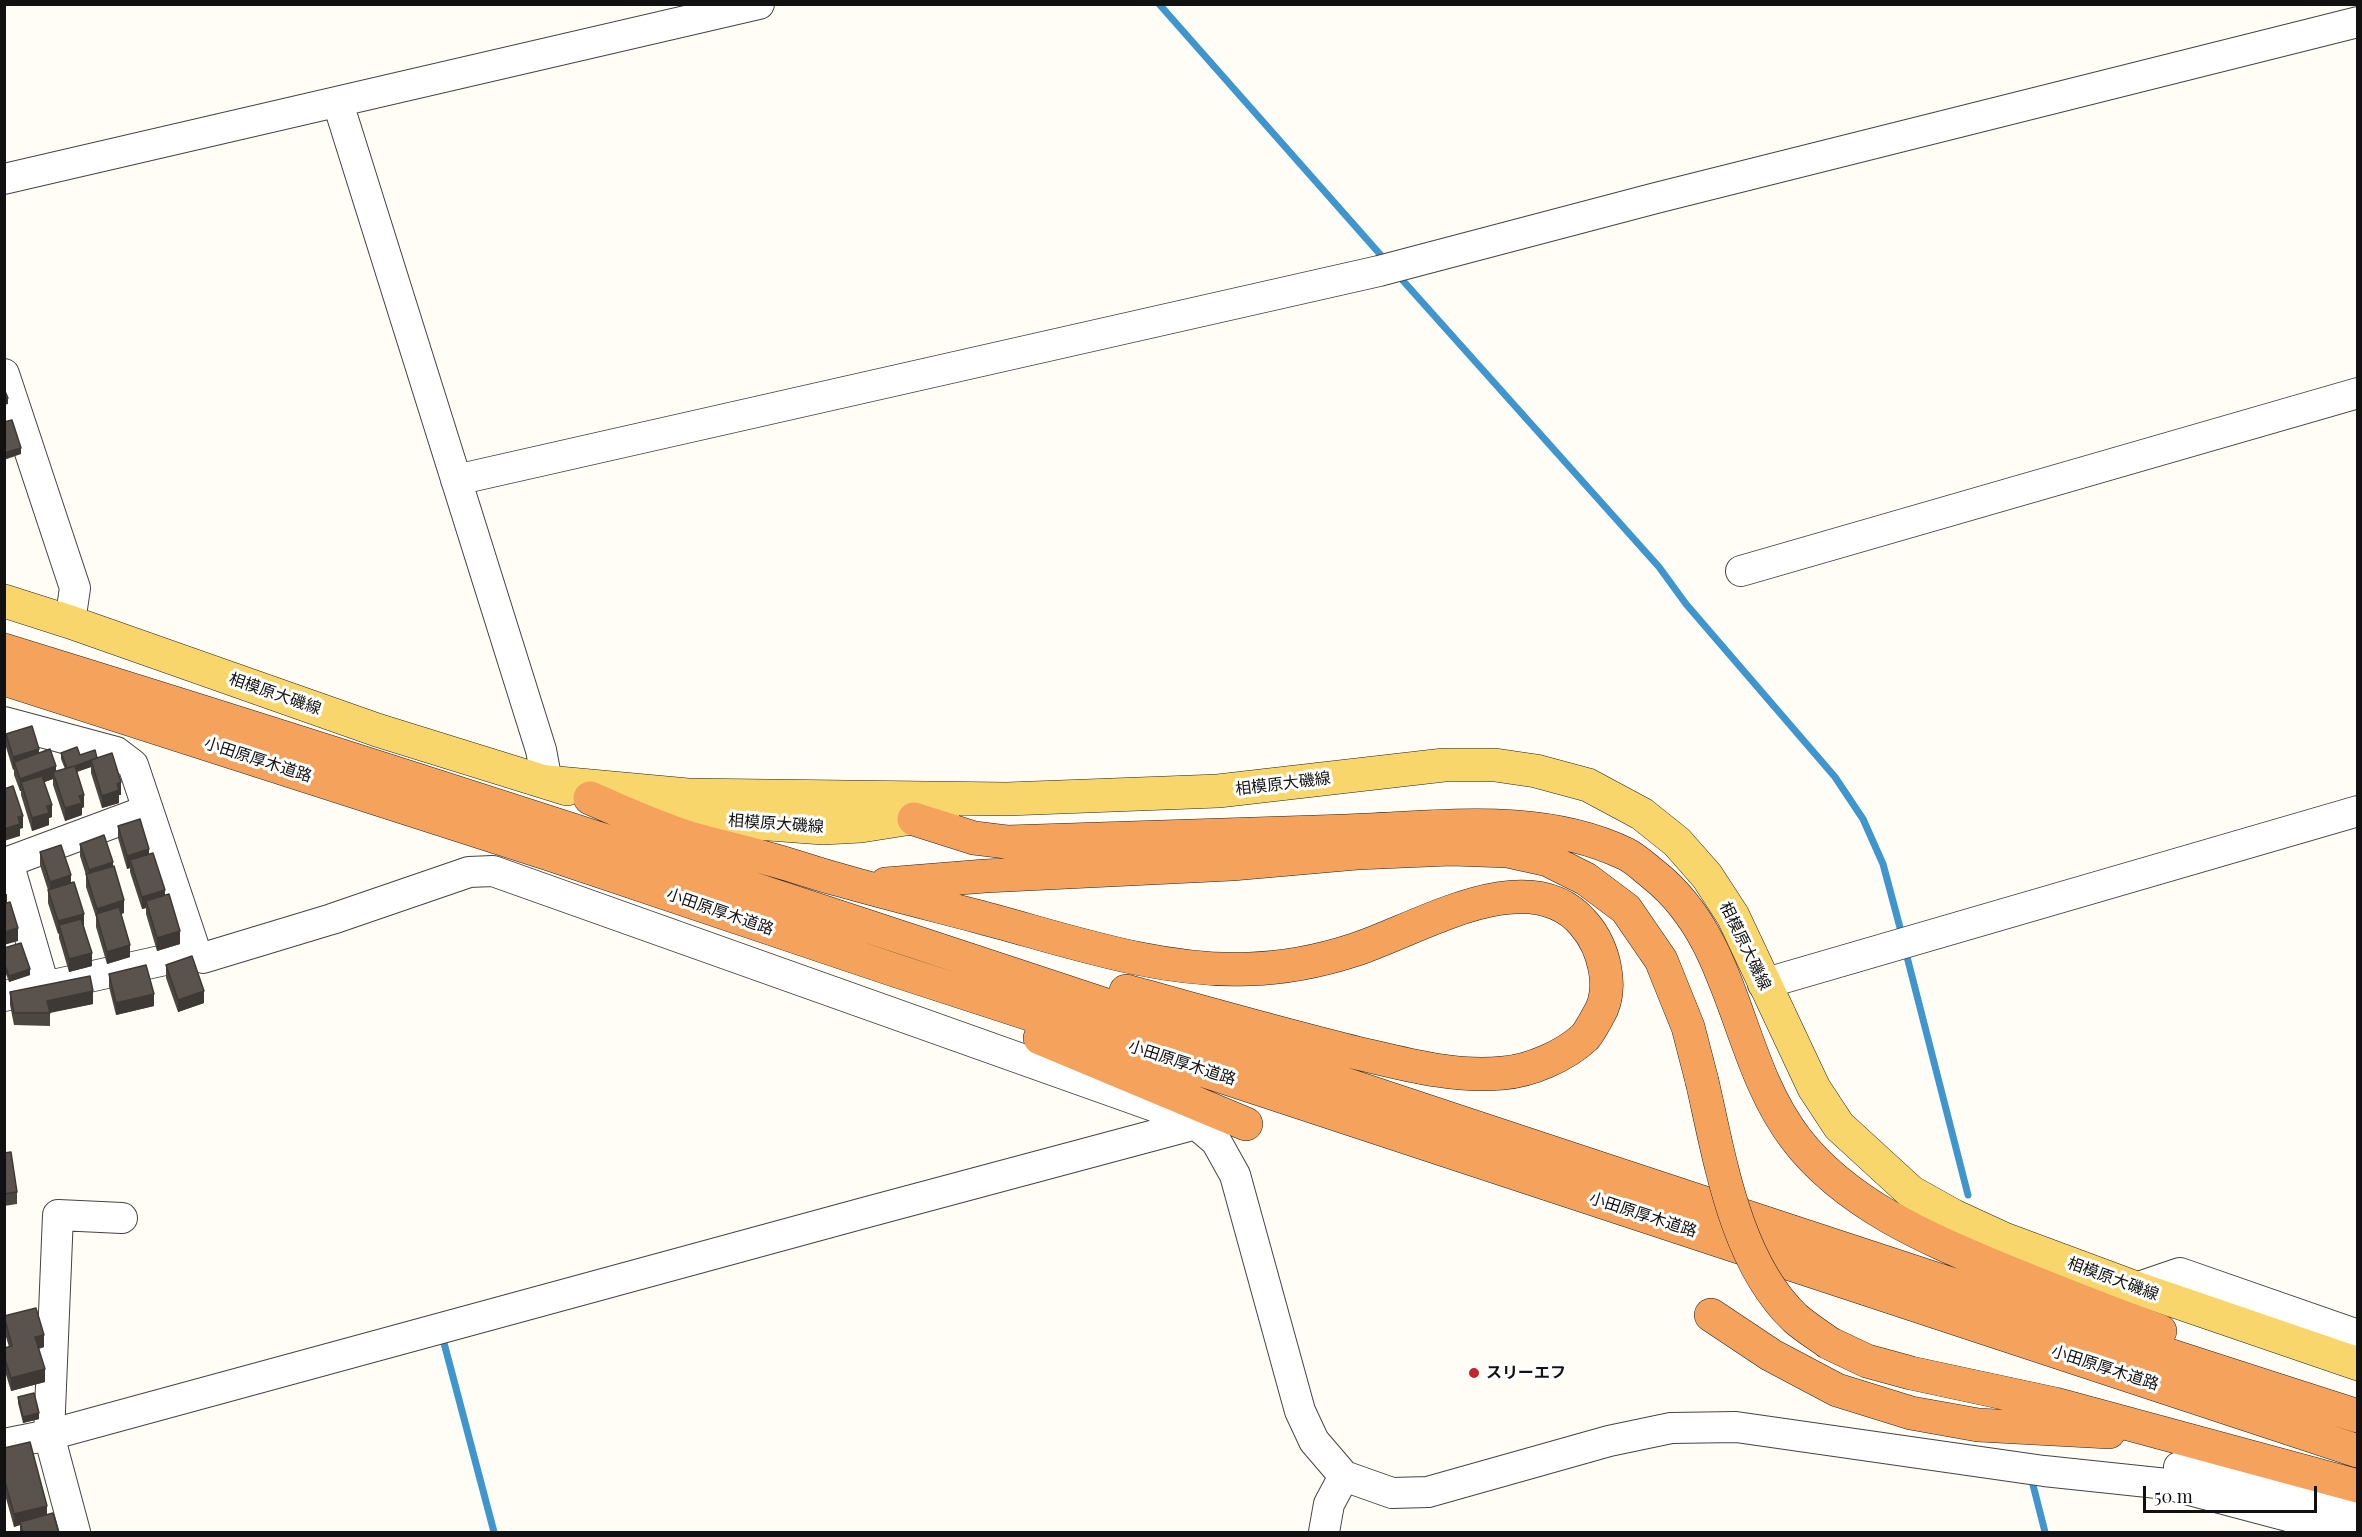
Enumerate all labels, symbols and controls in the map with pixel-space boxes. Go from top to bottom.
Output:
street label: 相模原大磯線 [226,669,324,719]
street label: 小田原厚木道路 [202,734,314,786]
street label: 相模原大磯線 [1234,769,1332,799]
street label: 相模原大磯線 [727,811,825,837]
street label: 小田原厚木道路 [664,885,776,939]
street label: 相模原大磯線 [1715,899,1775,993]
street label: 小田原厚木道路 [1126,1037,1238,1089]
street label: 小田原厚木道路 [1587,1189,1699,1241]
street label: 相模原大磯線 [2065,1254,2161,1304]
street label: 小田原厚木道路 [2049,1342,2161,1394]
place label: スリーエフ [1486,1363,1566,1383]
marker: スリーエフ [1467,1366,1481,1380]
scale bar [2146,1474,2320,1512]
text: 50 m [2154,1484,2193,1508]

